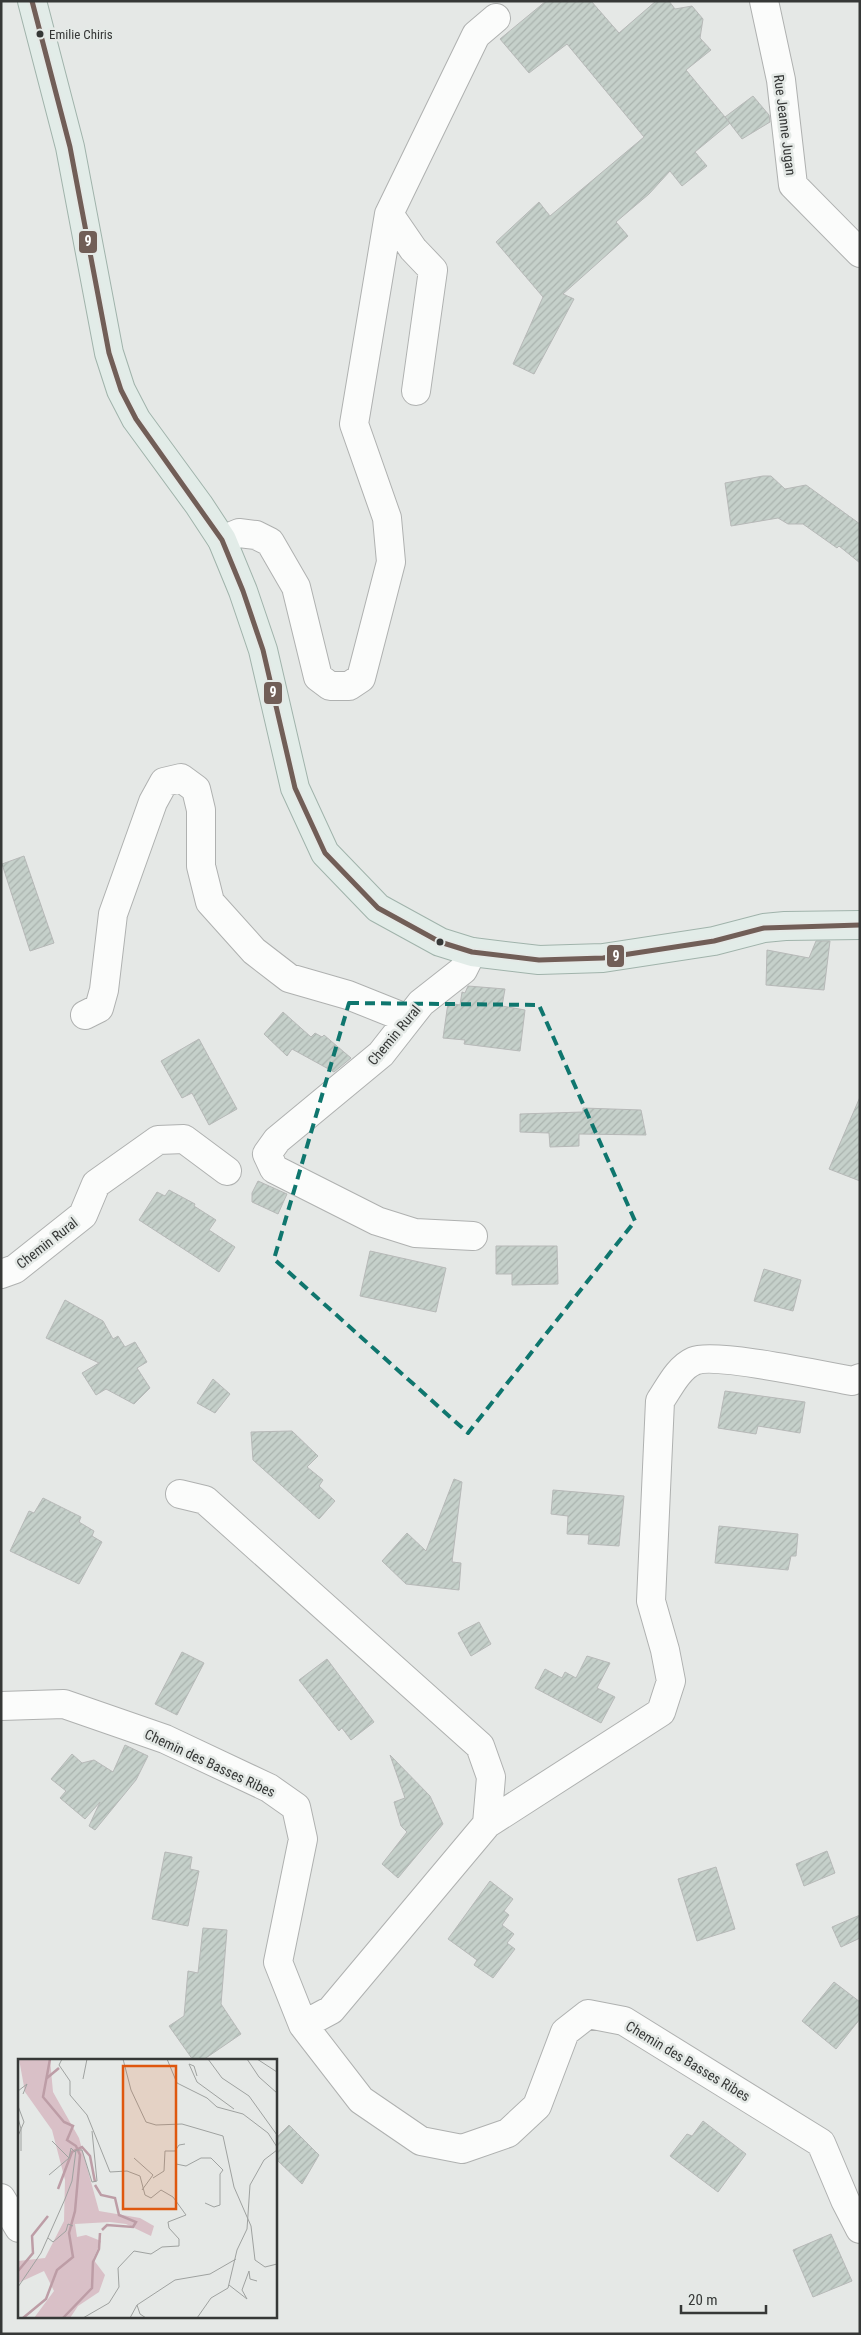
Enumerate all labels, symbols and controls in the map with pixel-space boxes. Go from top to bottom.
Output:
place label: Emilie Chiris [49,27,113,42]
marker: Emilie Chiris [35,29,45,39]
street label: Rue Jeanne Jugan [771,74,799,176]
line badge: 9 [78,230,98,254]
text: 9 [84,233,92,249]
line badge: 9 [263,681,283,705]
text: 9 [269,684,277,700]
unlabelled marker [435,937,445,947]
line badge: 9 [606,944,625,968]
text: 9 [612,948,620,964]
street label: Chemin Rural [364,1002,424,1068]
street label: Chemin Rural [13,1214,81,1272]
street label: Chemin des Basses Ribes [142,1726,278,1800]
street label: Chemin des Basses Ribes [623,2018,753,2104]
inset map [18,2059,276,2318]
scale bar [681,2282,766,2314]
text: 20 m [688,2291,718,2309]

